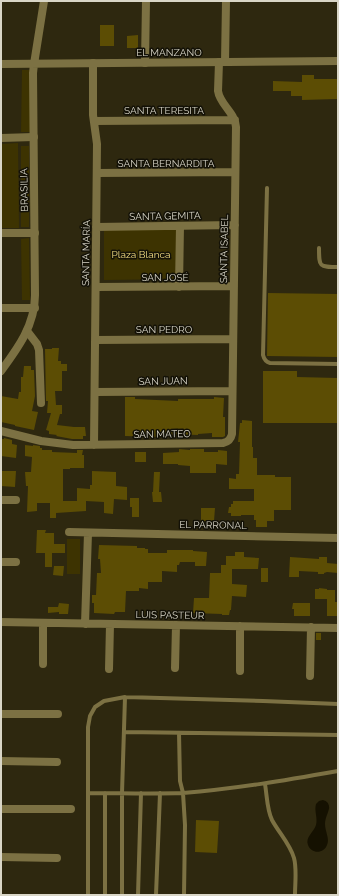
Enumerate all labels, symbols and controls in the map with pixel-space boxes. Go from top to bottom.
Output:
street label: EL MANZANO [136,47,202,58]
street label: SANTA TERESITA [124,105,204,116]
street label: SANTA BERNARDITA [118,158,215,169]
street label: BRASILIA [18,168,30,212]
street label: SANTA GEMITA [129,210,201,222]
street label: SANTA ISABEL [218,214,230,283]
street label: SANTA MARÍA [80,220,92,286]
park label: Plaza Blanca [112,249,170,260]
street label: SAN JOSÉ [141,272,189,283]
street label: SAN PEDRO [136,324,193,335]
street label: SAN JUAN [138,375,188,387]
street label: SAN MATEO [133,428,191,440]
street label: EL PARRONAL [179,519,247,531]
street label: LUIS PASTEUR [135,609,205,621]

